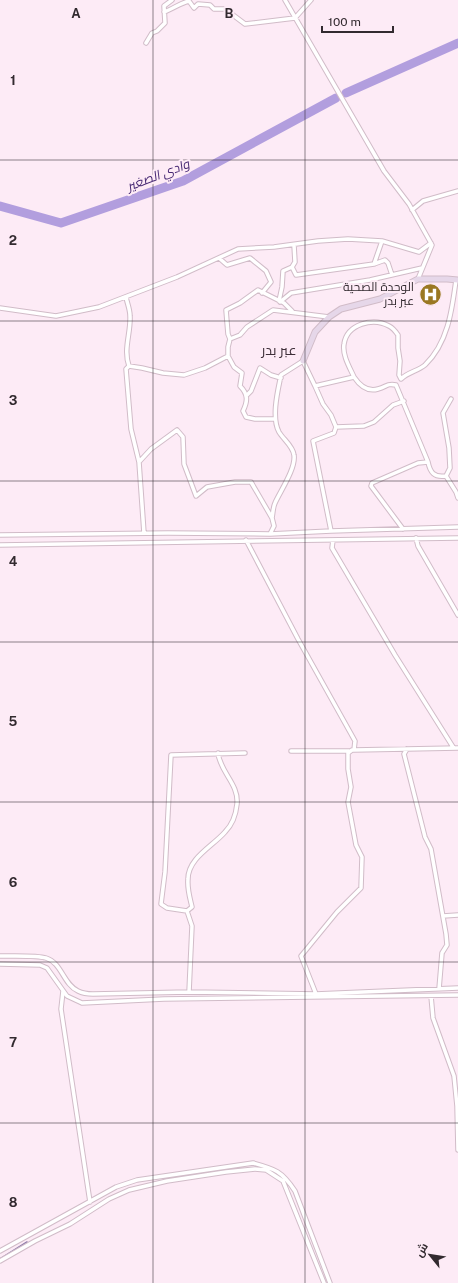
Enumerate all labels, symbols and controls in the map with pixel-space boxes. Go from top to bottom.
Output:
text: A [71,6,81,21]
text: B [225,6,234,21]
scale bar [322,8,393,34]
text: 100 m [328,15,361,29]
text: 1 [10,73,16,88]
water label: وادي الصغير [123,156,193,197]
text: 2 [9,233,17,248]
place label: الوحدة الصحية عبر بدر [343,280,414,308]
hospital icon: الوحدة الصحية عبر بدر [417,281,443,307]
district label: عبر بدر [261,342,296,358]
text: 3 [9,393,18,408]
text: 4 [9,554,18,569]
text: 5 [9,714,18,729]
text: 6 [9,875,18,890]
text: 7 [9,1035,17,1050]
text: 8 [9,1195,18,1210]
north arrow [410,1235,450,1275]
text: ش [413,1241,431,1260]

